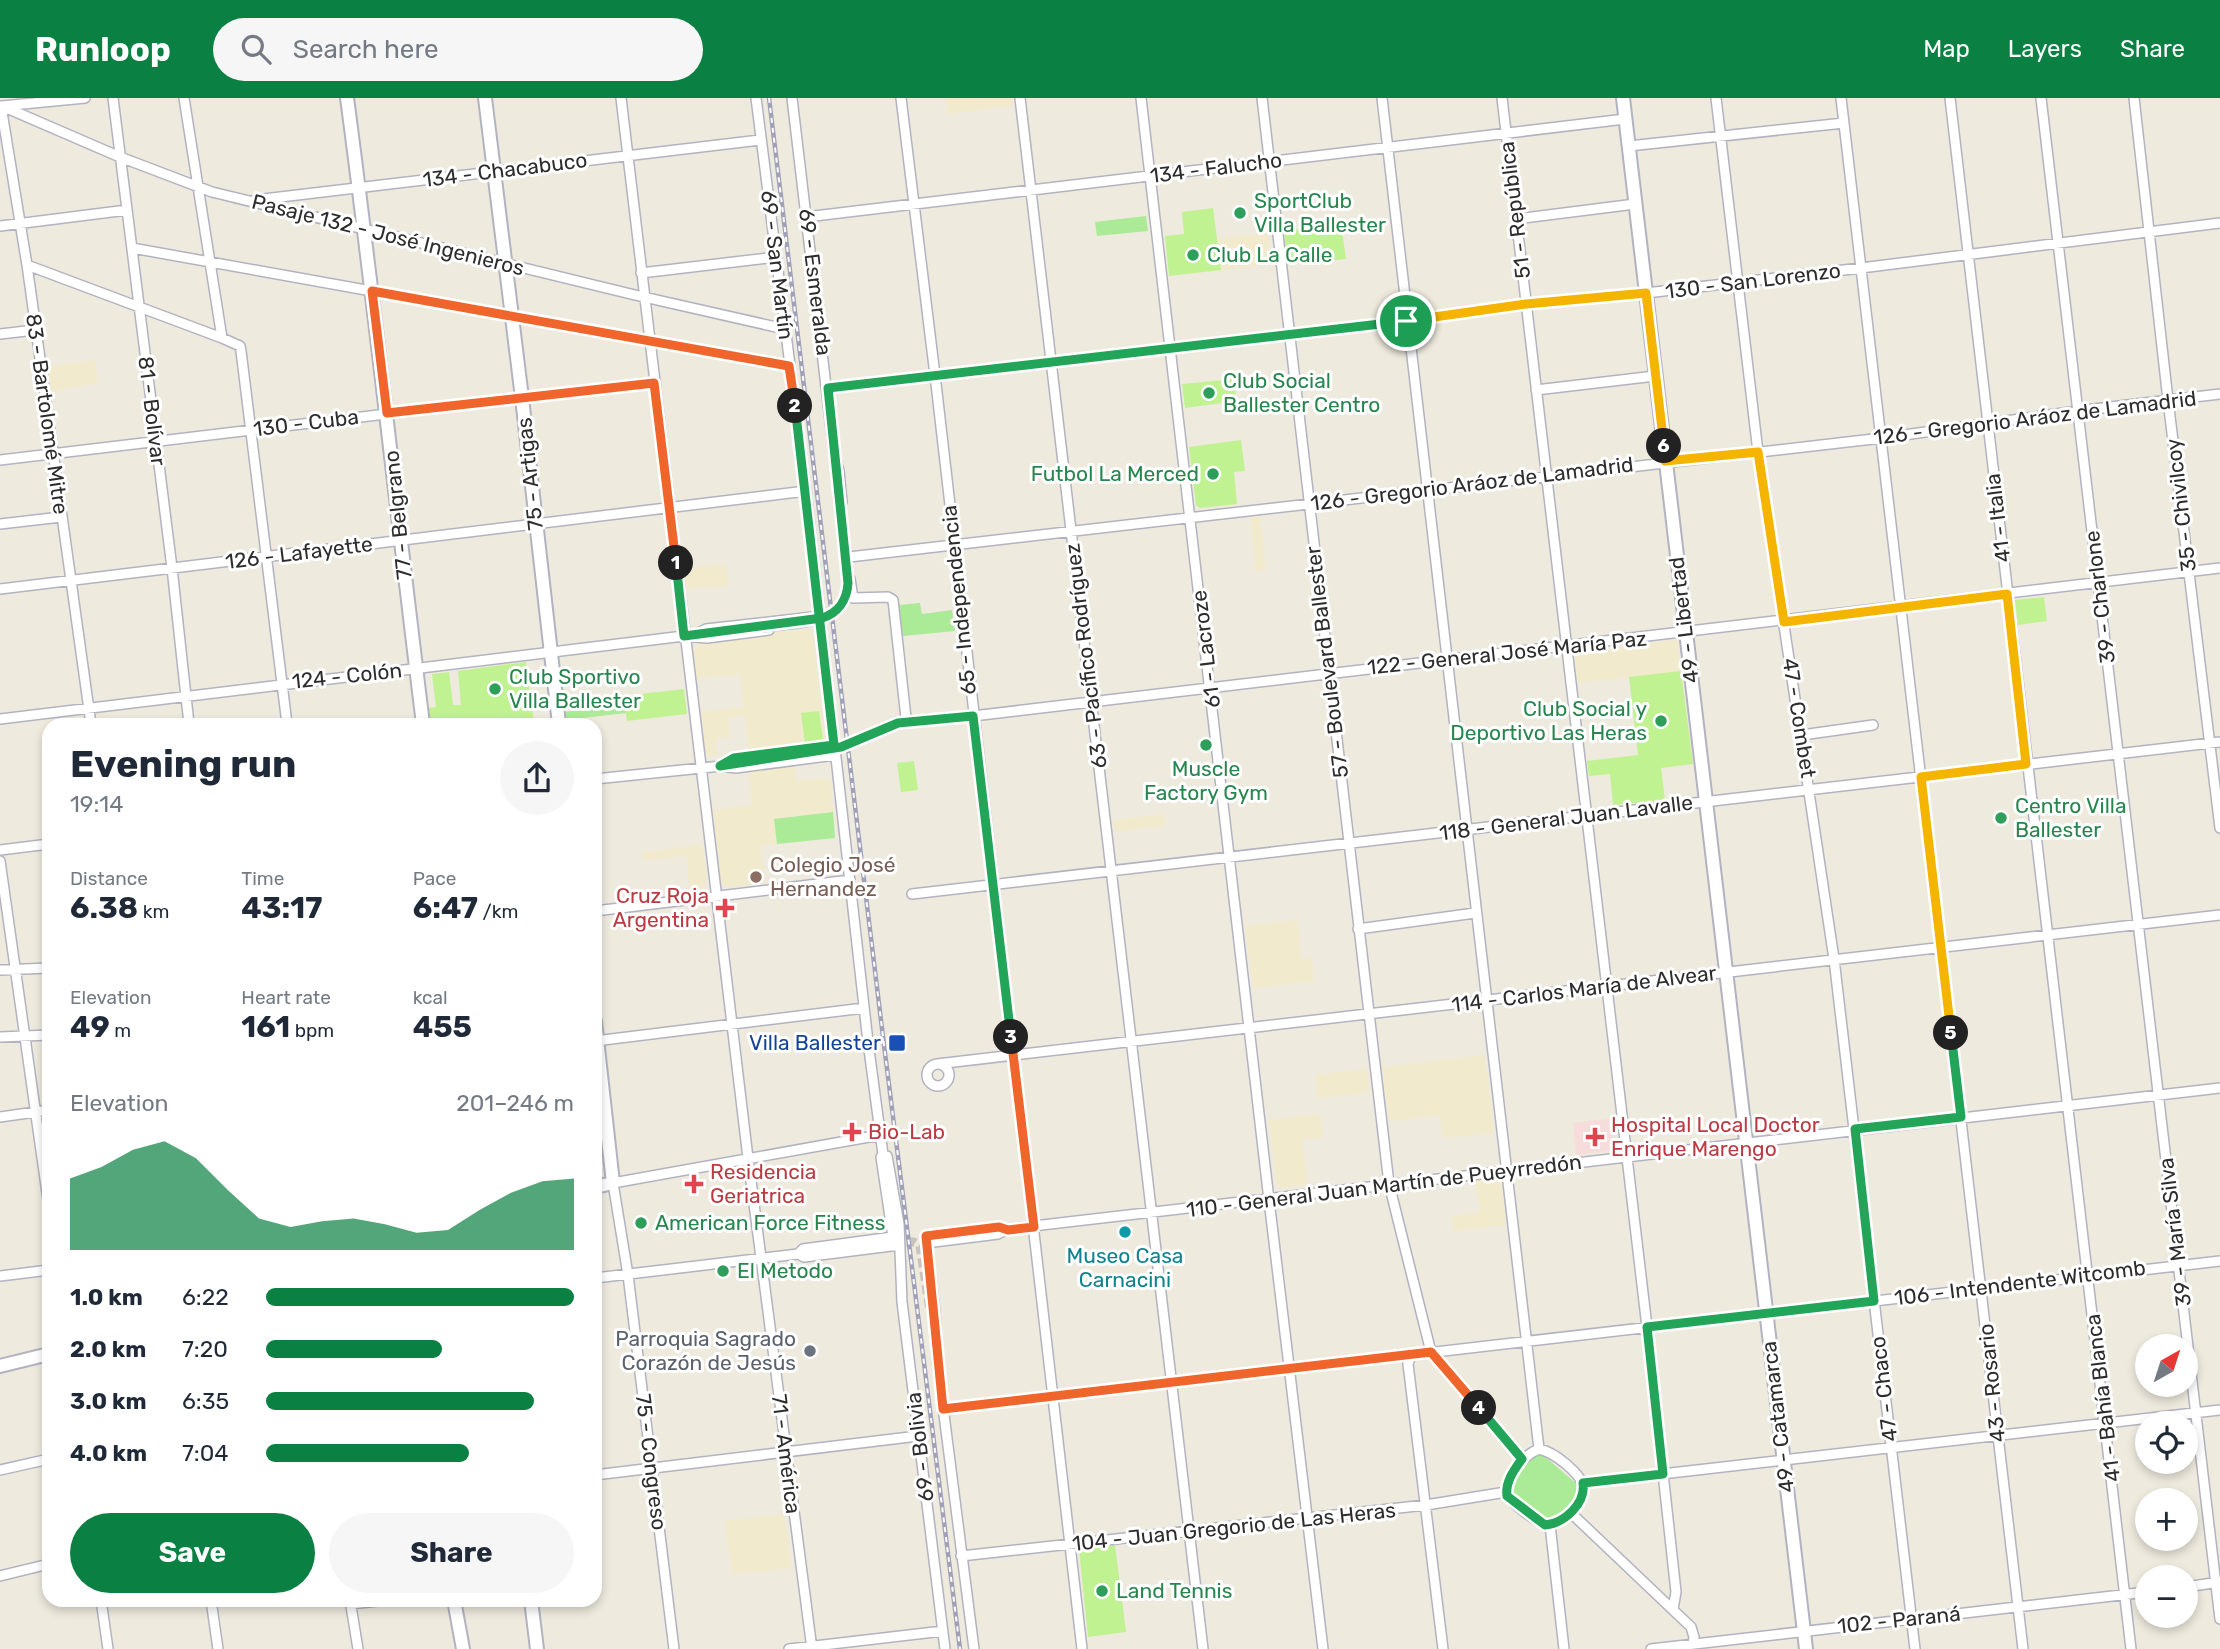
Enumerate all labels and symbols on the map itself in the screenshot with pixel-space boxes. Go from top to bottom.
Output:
street label: 51 - República [1494,140,1535,280]
street label: 134 - Chacabuco [421,147,589,192]
street label: 134 - Falucho [1149,147,1283,188]
place label: SportClub Villa Ballester [1254,188,1386,237]
street label: Pasaje 132 - José Ingenieros [249,189,527,280]
street label: 69 - San Martín [756,189,799,341]
marker: SportClub Villa Ballester [1232,205,1248,221]
street label: 69 - Esmeralda [794,207,837,357]
place label: Club La Calle [1207,242,1332,267]
marker: Club La Calle [1185,247,1201,263]
street label: 130 - San Lorenzo [1664,257,1842,304]
pin [1376,291,1436,351]
street label: 83 - Bartolomé Mitre [21,312,74,516]
street label: 81 - Bolívar [133,355,172,467]
place label: Club Social Ballester Centro [1223,368,1380,417]
marker: Club Social Ballester Centro [1201,385,1217,401]
street label: 126 - Gregorio Aráoz de Lamadrid [1872,385,2198,450]
pin: 2 [778,388,812,424]
street label: 130 - Cuba [252,404,360,441]
street label: 75 - Artigas [511,416,548,532]
pin: 6 [1646,428,1682,464]
street label: 35 - Chivilcoy [2160,437,2201,573]
street label: 77 - Belgrano [378,449,417,581]
street label: 126 - Gregorio Aráoz de Lamadrid [1309,451,1635,516]
place label: Futbol La Merced [1031,461,1199,486]
marker: Futbol La Merced [1205,466,1221,482]
street label: 41 - Italia [1980,472,2015,564]
street label: 65 - Independencia [936,504,981,696]
street label: 39 - Charlone [2079,529,2120,665]
street label: 126 - Lafayette [224,531,374,574]
street label: 63 - Pacífico Rodríguez [1059,542,1112,770]
street label: 57 - Boulevard Ballester [1300,545,1353,779]
pin: 1 [658,546,694,580]
street label: 49 - Libertad [1663,555,1704,685]
street label: 61 - Lacroze [1186,589,1225,709]
street label: 122 - General José María Paz [1366,625,1648,680]
street label: 47 - Combet [1778,656,1821,780]
street label: 124 - Colón [291,657,403,694]
place label: Club Sportivo Villa Ballester [509,664,641,713]
marker: Club Sportivo Villa Ballester [487,681,503,697]
place label: Club Social y Deportivo Las Heras [1450,696,1647,745]
marker: Club Social y Deportivo Las Heras [1653,713,1669,729]
marker: Muscle Factory Gym [1198,737,1214,753]
place label: Muscle Factory Gym [1144,756,1268,805]
street label: 118 - General Juan Lavalle [1438,790,1694,845]
place label: Centro Villa Ballester [2015,793,2127,842]
marker: Centro Villa Ballester [1993,810,2009,826]
place label: Colegio José Hernandez [770,852,896,901]
marker: Colegio José Hernandez [748,869,764,885]
place label: Cruz Roja Argentina [613,883,709,932]
marker: Cruz Roja Argentina [715,898,735,918]
street label: 114 - Carlos María de Alvear [1450,960,1718,1017]
pin: 5 [1934,1016,1968,1051]
pin: 3 [993,1020,1028,1054]
place label: Villa Ballester [749,1030,881,1055]
marker: Villa Ballester [887,1033,907,1053]
place label: Hospital Local Doctor Enrique Marengo [1611,1112,1820,1161]
place label: Bio-Lab [868,1119,945,1144]
marker: Bio-Lab [842,1122,862,1142]
marker: Hospital Local Doctor Enrique Marengo [1585,1127,1605,1147]
street label: 110 - General Juan Martín de Pueyrredón [1185,1149,1583,1222]
street label: 39 - María Silva [2153,1156,2196,1308]
place label: Residencia Geriatrica [710,1159,816,1208]
marker: Residencia Geriatrica [684,1174,704,1194]
place label: American Force Fitness [655,1210,885,1235]
marker: American Force Fitness [633,1215,649,1231]
marker: Museo Casa Carnacini [1117,1224,1133,1240]
place label: Museo Casa Carnacini [1067,1243,1183,1292]
street label: 106 - Intendente Witcomb [1893,1255,2147,1310]
place label: El Metodo [737,1258,833,1283]
marker: El Metodo [715,1263,731,1279]
street label: 41 - Bahía Blanca [2080,1313,2125,1483]
street label: 43 - Rosario [1973,1322,2010,1444]
place label: Parroquia Sagrado Corazón de Jesús [615,1326,796,1375]
north arrow [2135,1334,2198,1396]
street label: 47 - Chaco [1865,1335,1902,1443]
street label: 49 - Catamarca [1756,1340,1799,1494]
marker: Parroquia Sagrado Corazón de Jesús [802,1343,818,1359]
pin: 4 [1462,1390,1496,1426]
street label: 69 - Bolivia [900,1391,939,1503]
street label: 75 - Congreso [631,1392,672,1532]
street label: 71 - América [767,1393,806,1515]
street label: 104 - Juan Gregorio de Las Heras [1071,1497,1397,1556]
place label: Land Tennis [1116,1578,1232,1603]
marker: Land Tennis [1094,1583,1110,1599]
street label: 102 - Paraná [1836,1601,1962,1638]

